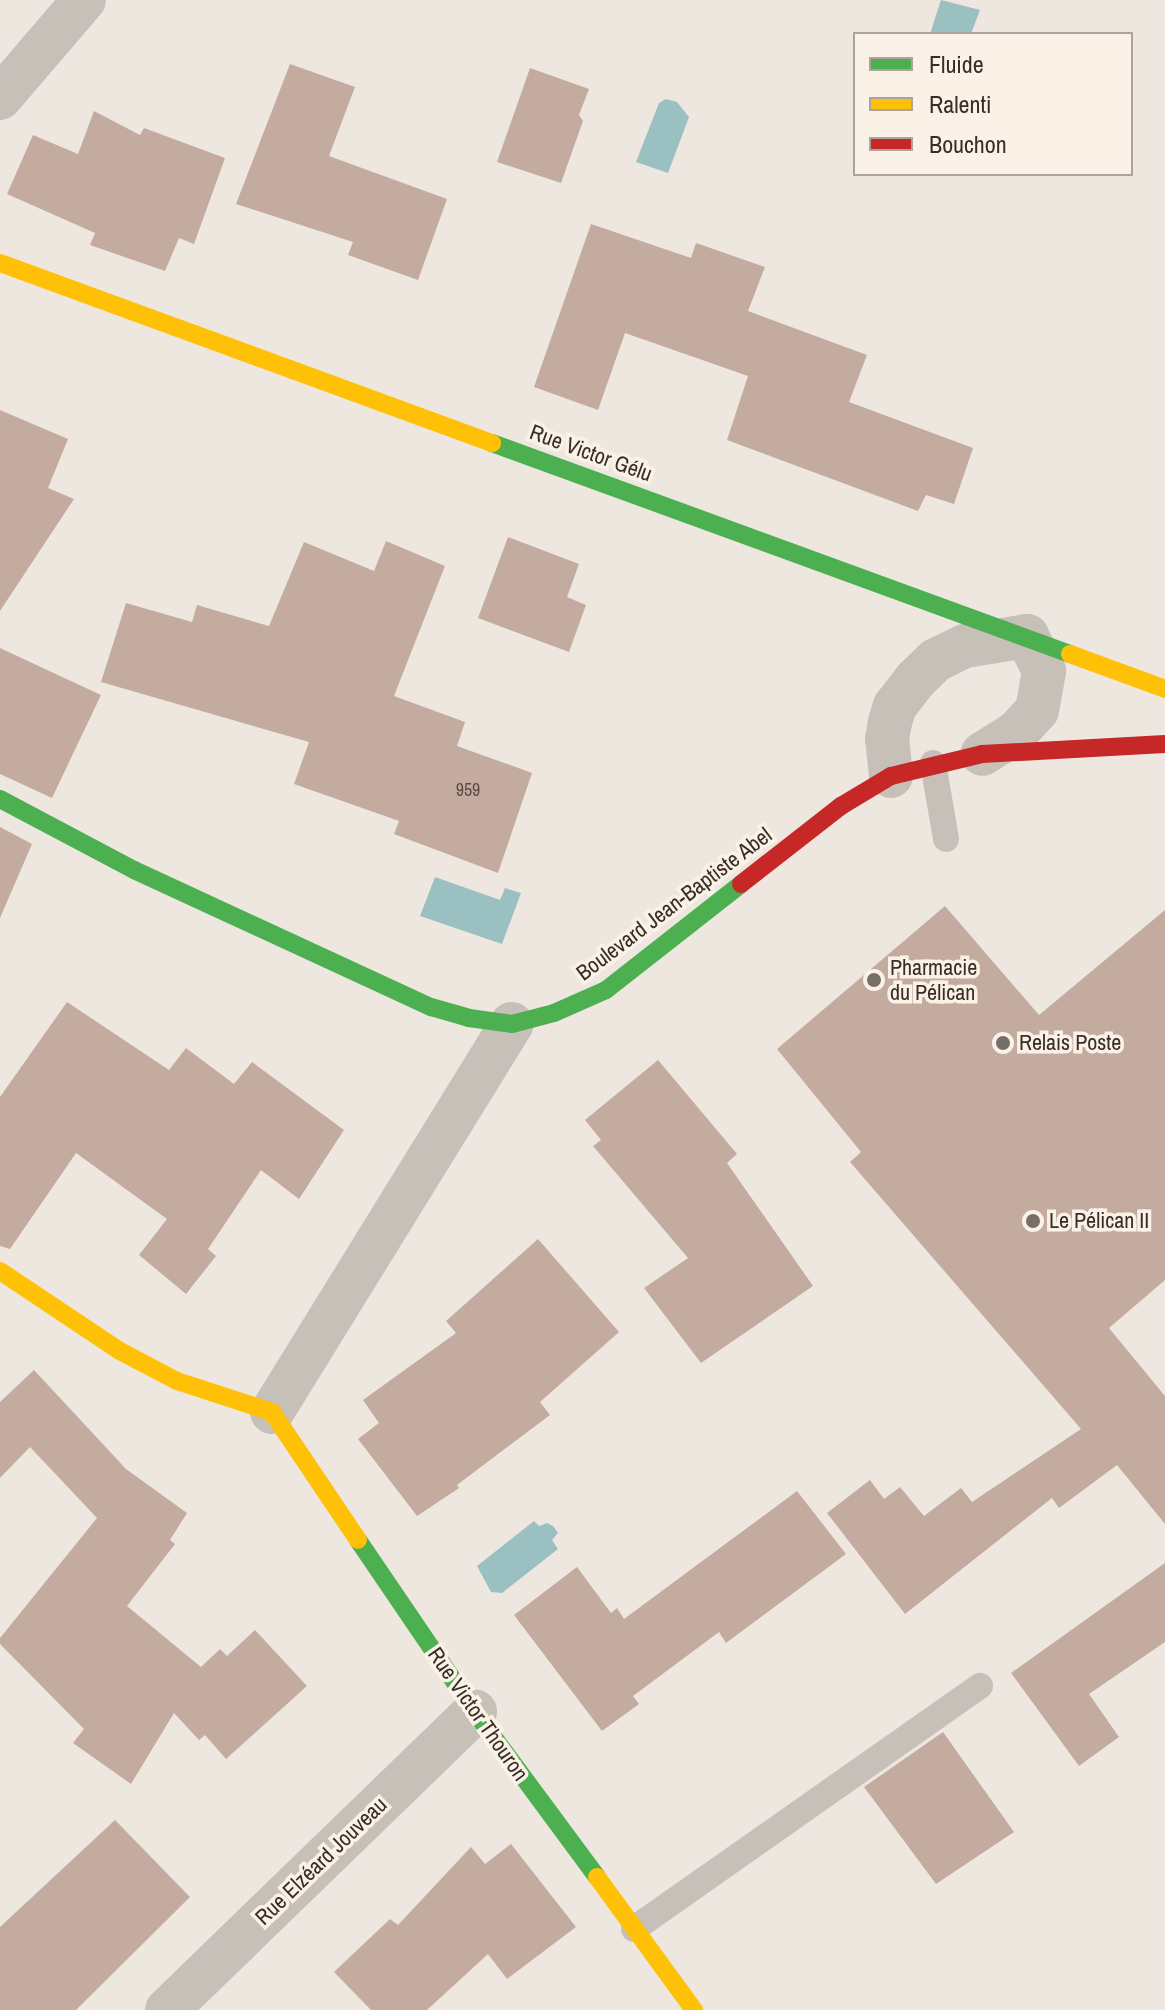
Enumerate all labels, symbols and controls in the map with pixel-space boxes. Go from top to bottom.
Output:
legend [853,32,1133,176]
text: Fluide [929,48,984,80]
text: Ralenti [929,88,991,120]
text: Bouchon [929,128,1007,160]
street label: Rue Victor Gélu [526,419,656,487]
house number: 959 [456,779,480,801]
street label: Boulevard Jean-Baptiste Abel [571,822,777,986]
place label: Pharmacie du Pélican [890,954,977,1006]
marker: Pharmacie du Pélican [865,971,883,989]
place label: Relais Poste [1019,1030,1121,1056]
marker: Relais Poste [994,1034,1012,1052]
place label: Le Pélican II [1049,1208,1149,1234]
marker: Le Pélican II [1024,1212,1042,1230]
street label: Rue Victor Thouron [422,1642,534,1786]
street label: Rue Elzéard Jouveau [250,1792,392,1930]

